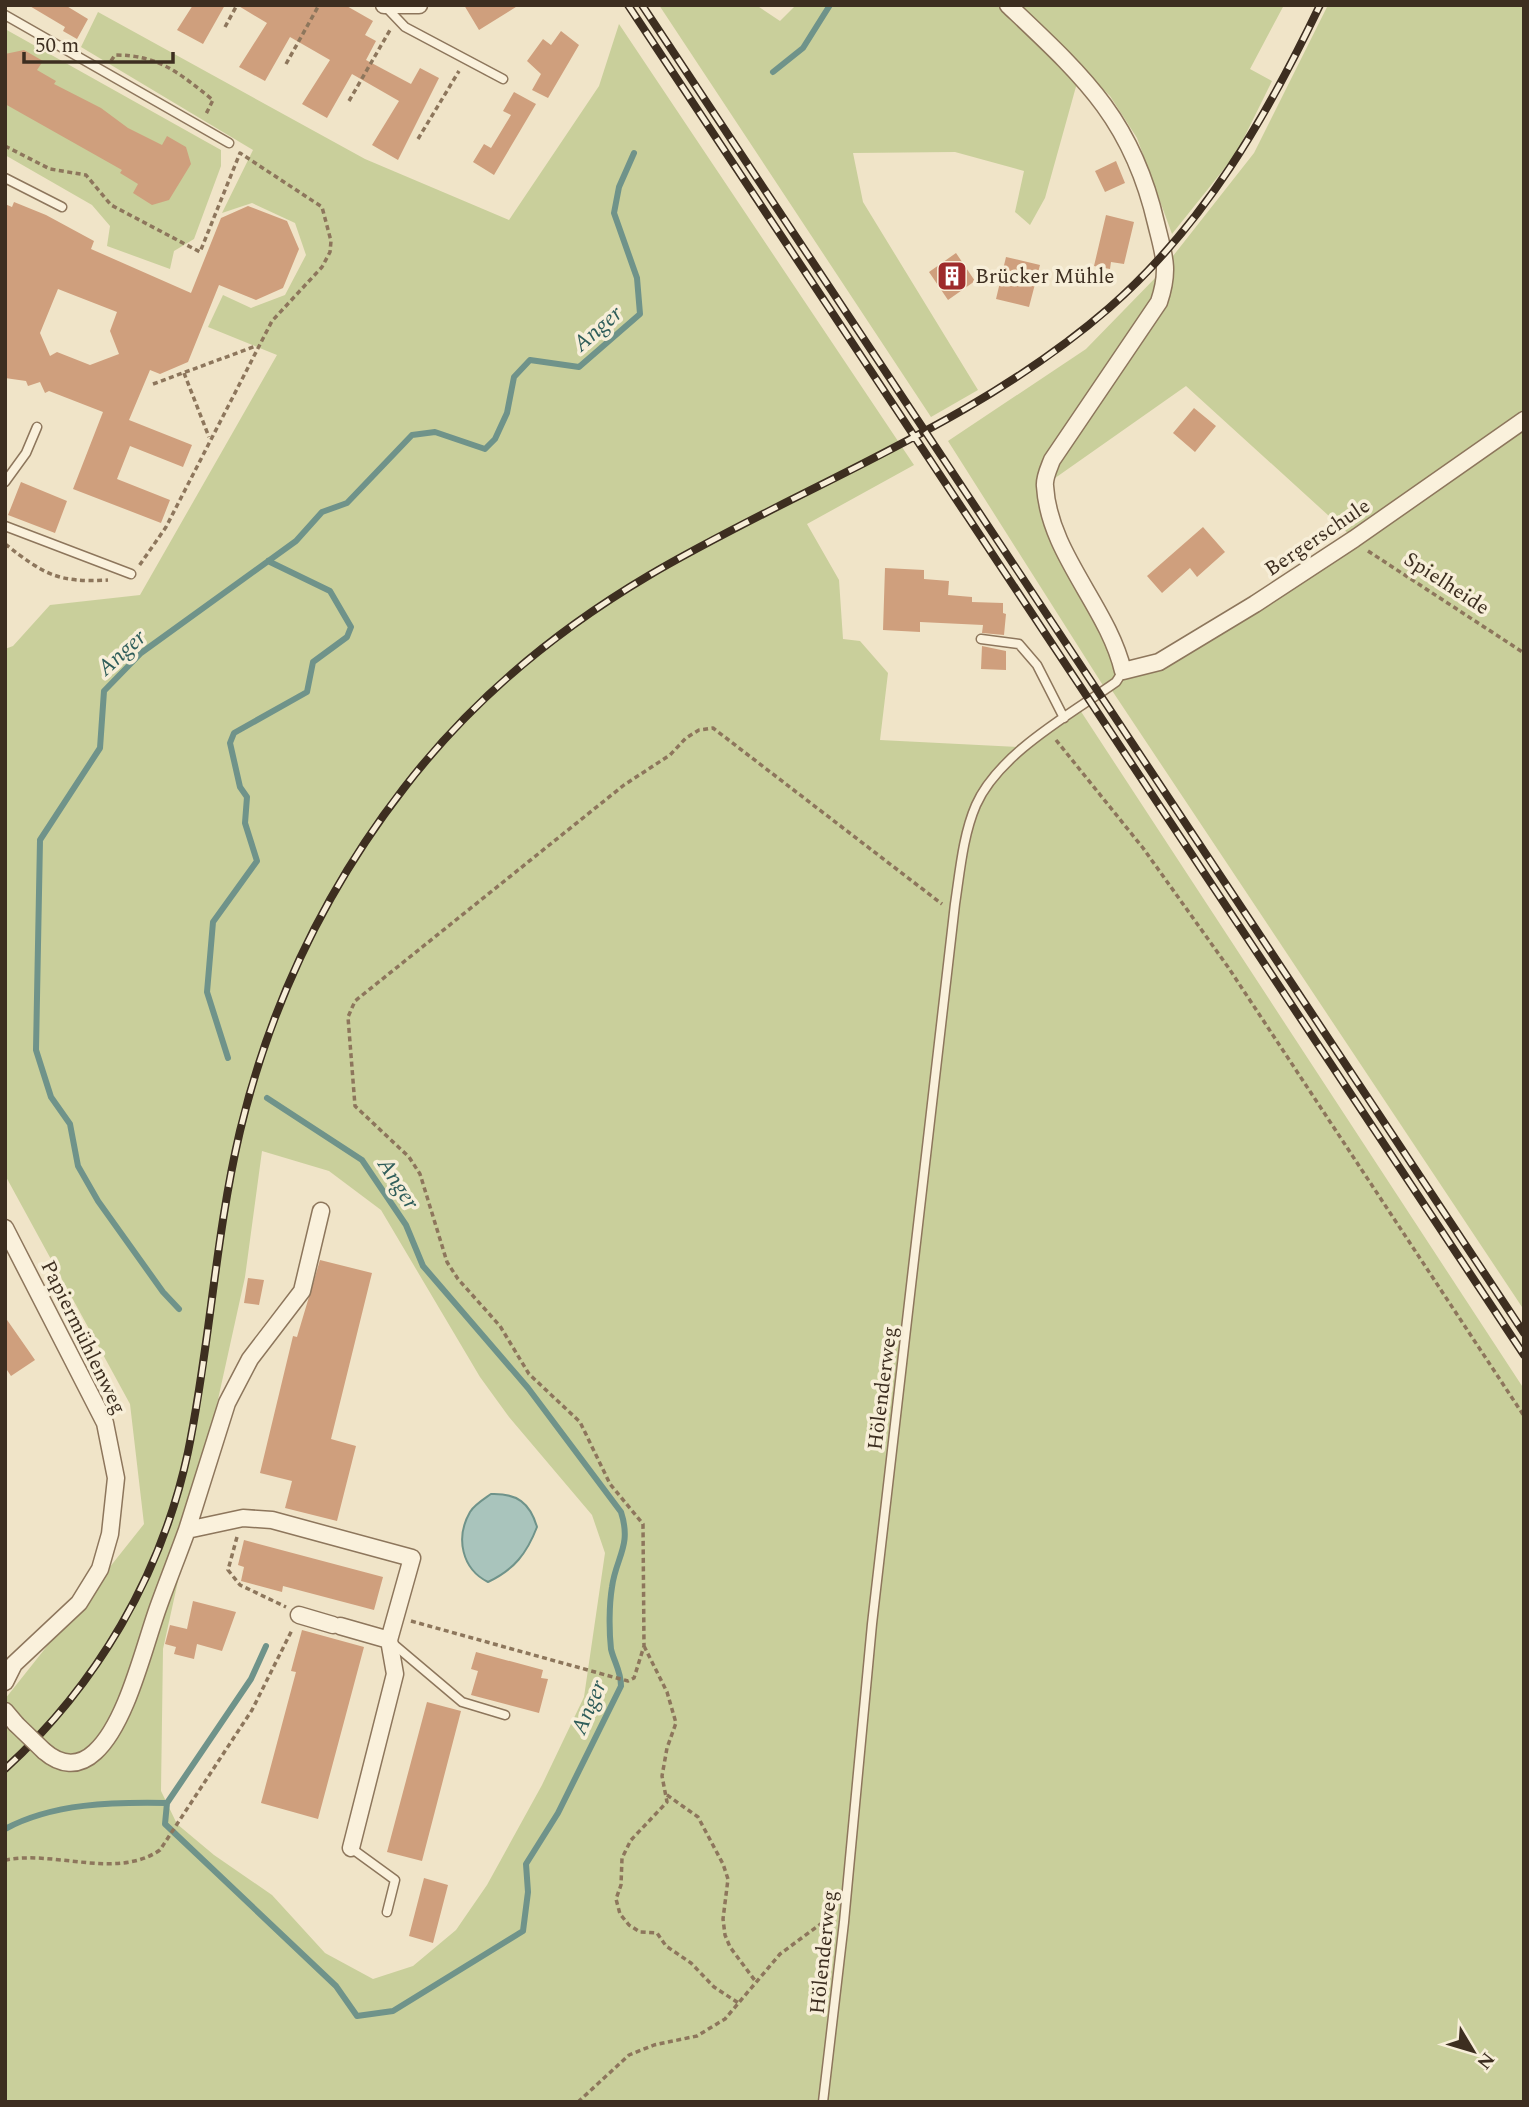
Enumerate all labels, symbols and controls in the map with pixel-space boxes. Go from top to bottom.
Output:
scale bar [24,21,173,65]
text: 50 m [35,30,79,62]
building icon: Brücker Mühle [935,259,969,293]
place label: Brücker Mühle [975,261,1115,293]
water label: Anger [565,297,631,361]
street label: Bergerschule [1258,491,1377,585]
street label: Spielheide [1397,544,1496,624]
water label: Anger [89,621,155,686]
water label: Anger [367,1150,428,1218]
street label: Papiermühlenweg [32,1255,134,1420]
street label: Hölenderweg [860,1324,906,1452]
water label: Anger [562,1674,617,1741]
street label: Hölenderweg [802,1888,846,2016]
north arrow [1438,2016,1508,2086]
text: N [1469,2046,1501,2076]

